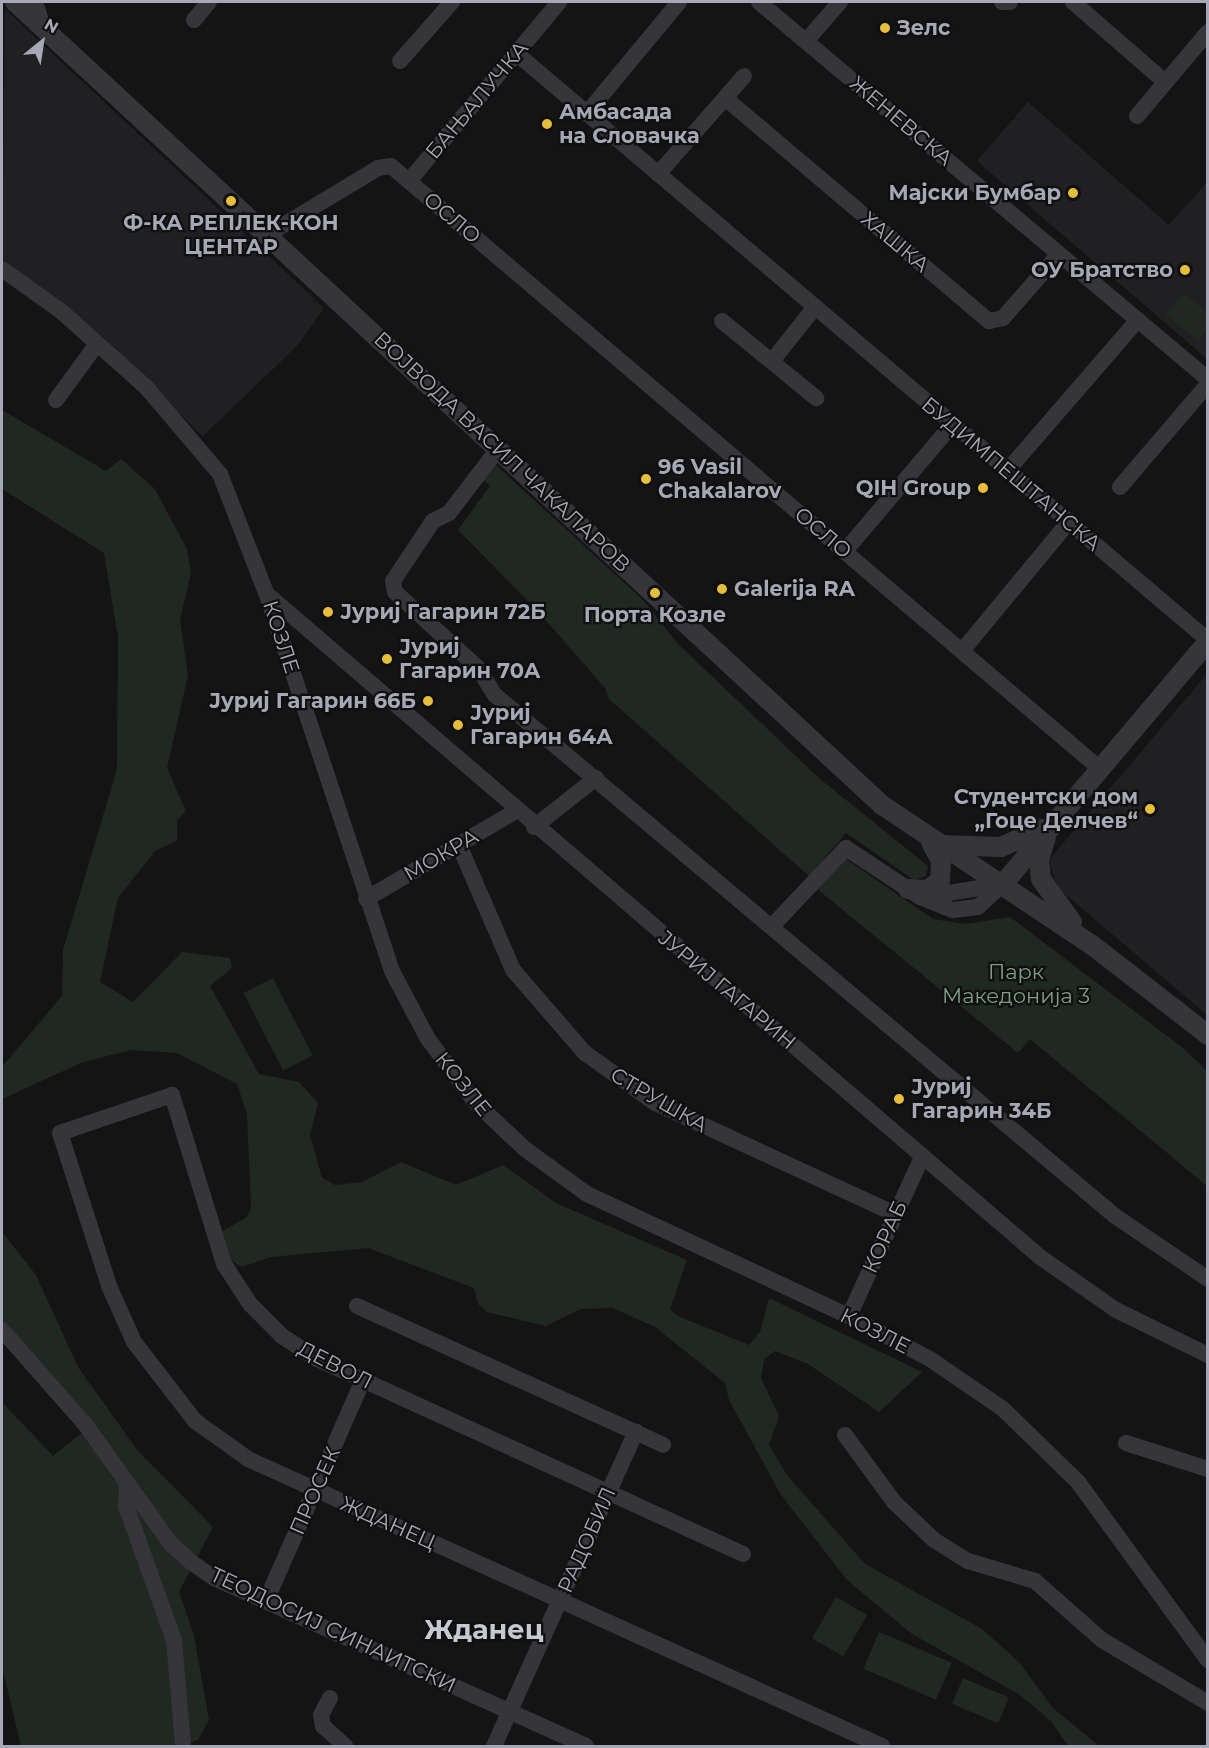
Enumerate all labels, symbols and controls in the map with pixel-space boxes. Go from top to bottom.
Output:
north arrow [12,12,72,72]
text: N [41,15,62,37]
place label: Зелс [897,15,951,41]
marker: Зелс [878,21,892,35]
street label: БАЊАЛУЧКА [420,36,534,164]
street label: ЖЕНЕВСКА [845,71,957,171]
place label: Амбасада на Словачка [559,99,700,149]
marker: Амбасада на Словачка [540,117,554,131]
place label: Мајски Бумбар [888,180,1061,206]
marker: Мајски Бумбар [1066,186,1080,200]
street label: ОСЛО [418,187,486,249]
marker: Ф-КА РЕПЛЕК-КОН ЦЕНТАР [224,194,238,208]
street label: ХАШКА [856,206,934,278]
place label: Ф-КА РЕПЛЕК-КОН ЦЕНТАР [123,210,339,260]
place label: ОУ Братство [1031,257,1173,283]
marker: ОУ Братство [1178,263,1192,277]
street label: ВОЈВОДА ВАСИЛ ЧАКАЛАРОВ [369,326,635,578]
street label: БУДИМПЕШТАНСКА [916,392,1106,556]
place label: 96 Vasil Chakalarov [658,454,781,504]
marker: 96 Vasil Chakalarov [639,472,653,486]
place label: QIH Group [856,475,971,501]
marker: QIH Group [976,481,990,495]
street label: ОСЛО [789,502,857,564]
place label: Galerija RA [734,576,855,602]
marker: Galerija RA [715,582,729,596]
marker: Порта Козле [648,586,662,600]
street label: КОЗЛЕ [257,598,305,676]
place label: Јуриј Гагарин 72Б [340,599,546,625]
place label: Порта Козле [584,602,726,628]
marker: Јуриј Гагарин 72Б [321,605,335,619]
place label: Јуриј Гагарин 70А [399,634,540,684]
marker: Јуриј Гагарин 70А [380,652,394,666]
place label: Јуриј Гагарин 66Б [209,688,416,714]
marker: Јуриј Гагарин 66Б [421,694,435,708]
place label: Јуриј Гагарин 64А [470,700,613,750]
marker: Јуриј Гагарин 64А [451,718,465,732]
place label: Студентски дом „Гоце Делчев“ [954,784,1138,834]
marker: Студентски дом „Гоце Делчев“ [1143,802,1157,816]
street label: МОКРА [399,824,483,886]
street label: ЈУРИЈ ГАГАРИН [653,925,801,1055]
park label: Парк Македонија 3 [942,959,1090,1009]
street label: КОЗЛЕ [430,1047,496,1121]
street label: СТРУШКА [606,1062,712,1138]
place label: Јуриј Гагарин 34Б [911,1074,1051,1124]
marker: Јуриј Гагарин 34Б [892,1092,906,1106]
street label: КОРАБ [857,1197,913,1277]
street label: КОЗЛЕ [836,1303,914,1359]
street label: ДЕВОЛ [294,1336,376,1394]
street label: ПРОСЕК [284,1443,346,1539]
street label: РАДОБИЛ [553,1483,621,1597]
street label: ЖДАНЕЦ [336,1491,440,1555]
street label: ТЕОДОСИЈ СИНАИТСКИ [206,1562,460,1698]
district label: Жданец [424,1614,544,1646]

